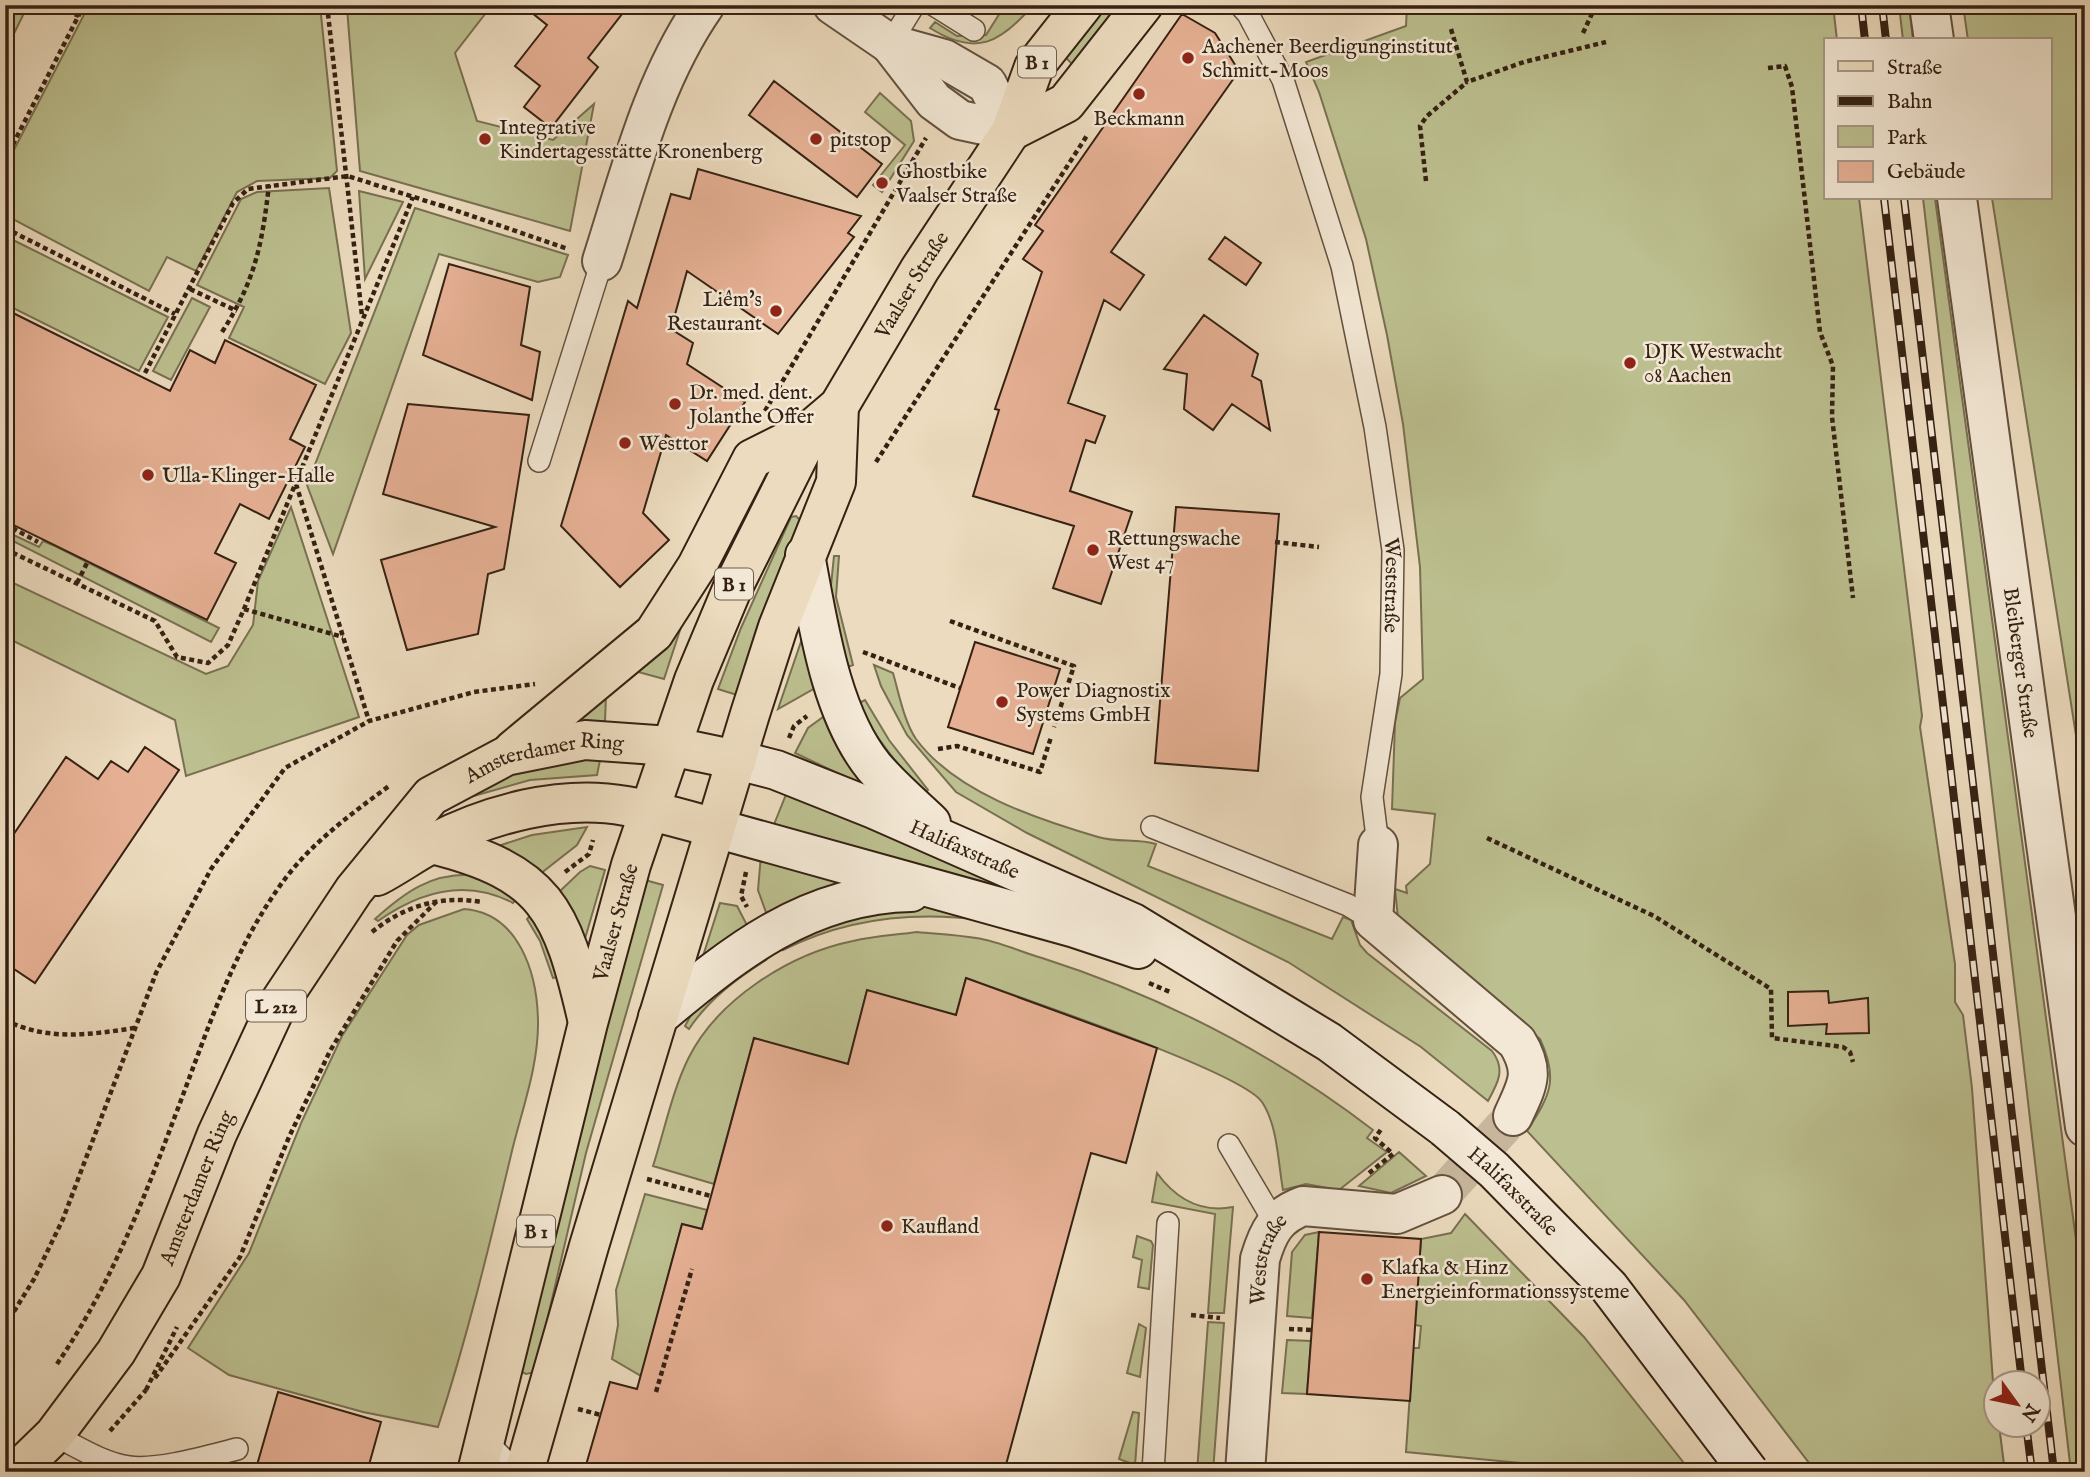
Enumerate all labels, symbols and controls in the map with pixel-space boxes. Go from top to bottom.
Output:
place label: Aachener Beerdigunginstitut Schmitt-Moos [1201,34,1453,85]
legend [1824,38,2052,200]
road number: B 1 [1018,46,1056,78]
marker: Aachener Beerdigunginstitut Schmitt-Moos [1180,50,1196,66]
text: Straße [1887,55,1943,82]
marker: Beckmann [1131,86,1147,102]
text: Bahn [1887,89,1932,116]
place label: Beckmann [1093,106,1185,133]
place label: Integrative Kindertagesstätte Kronenberg [499,115,763,166]
text: Park [1887,125,1928,152]
place label: pitstop [830,127,891,154]
marker: Integrative Kindertagesstätte Kronenberg [477,131,493,147]
marker: pitstop [808,131,824,147]
place label: Ghostbike Vaalser Straße [895,159,1017,210]
text: Gebäude [1887,159,1966,186]
marker: Ghostbike Vaalser Straße [874,175,890,191]
street label: Vaalser Straße [869,226,956,345]
place label: Liêm's Restaurant [667,287,762,338]
marker: Liêm's Restaurant [768,303,784,319]
place label: DJK Westwacht 08 Aachen [1644,339,1782,390]
marker: DJK Westwacht 08 Aachen [1622,355,1638,371]
place label: Dr. med. dent. Jolanthe Offer [687,380,814,431]
marker: Dr. med. dent. Jolanthe Offer [667,396,683,412]
place label: Westtor [639,431,709,458]
marker: Westtor [617,435,633,451]
place label: Ulla-Klinger-Halle [162,463,335,490]
marker: Ulla-Klinger-Halle [140,467,156,483]
place label: Rettungswache West 47 [1107,526,1241,577]
street label: Weststraße [1376,536,1406,634]
marker: Rettungswache West 47 [1085,542,1101,558]
road number: B 1 [715,568,753,600]
street label: Bleiberger Straße [1996,586,2043,740]
place label: Power Diagnostix Systems GmbH [1016,678,1170,729]
marker: Power Diagnostix Systems GmbH [994,694,1010,710]
street label: Amsterdamer Ring [460,728,625,791]
street label: Halifaxstraße [905,814,1024,886]
street label: Vaalser Straße [588,860,646,985]
road number: L 212 [246,990,306,1022]
street label: Amsterdamer Ring [154,1106,241,1271]
street label: Halifaxstraße [1461,1141,1564,1243]
street label: Weststraße [1245,1208,1294,1306]
place label: Kaufland [901,1214,980,1241]
road number: B 1 [517,1216,555,1246]
marker: Kaufland [879,1218,895,1234]
place label: Klafka & Hinz Energieinformationssysteme [1381,1255,1630,1306]
marker: Klafka & Hinz Energieinformationssysteme [1359,1271,1375,1287]
north arrow [1982,1368,2052,1438]
text: N [2015,1398,2045,1426]

